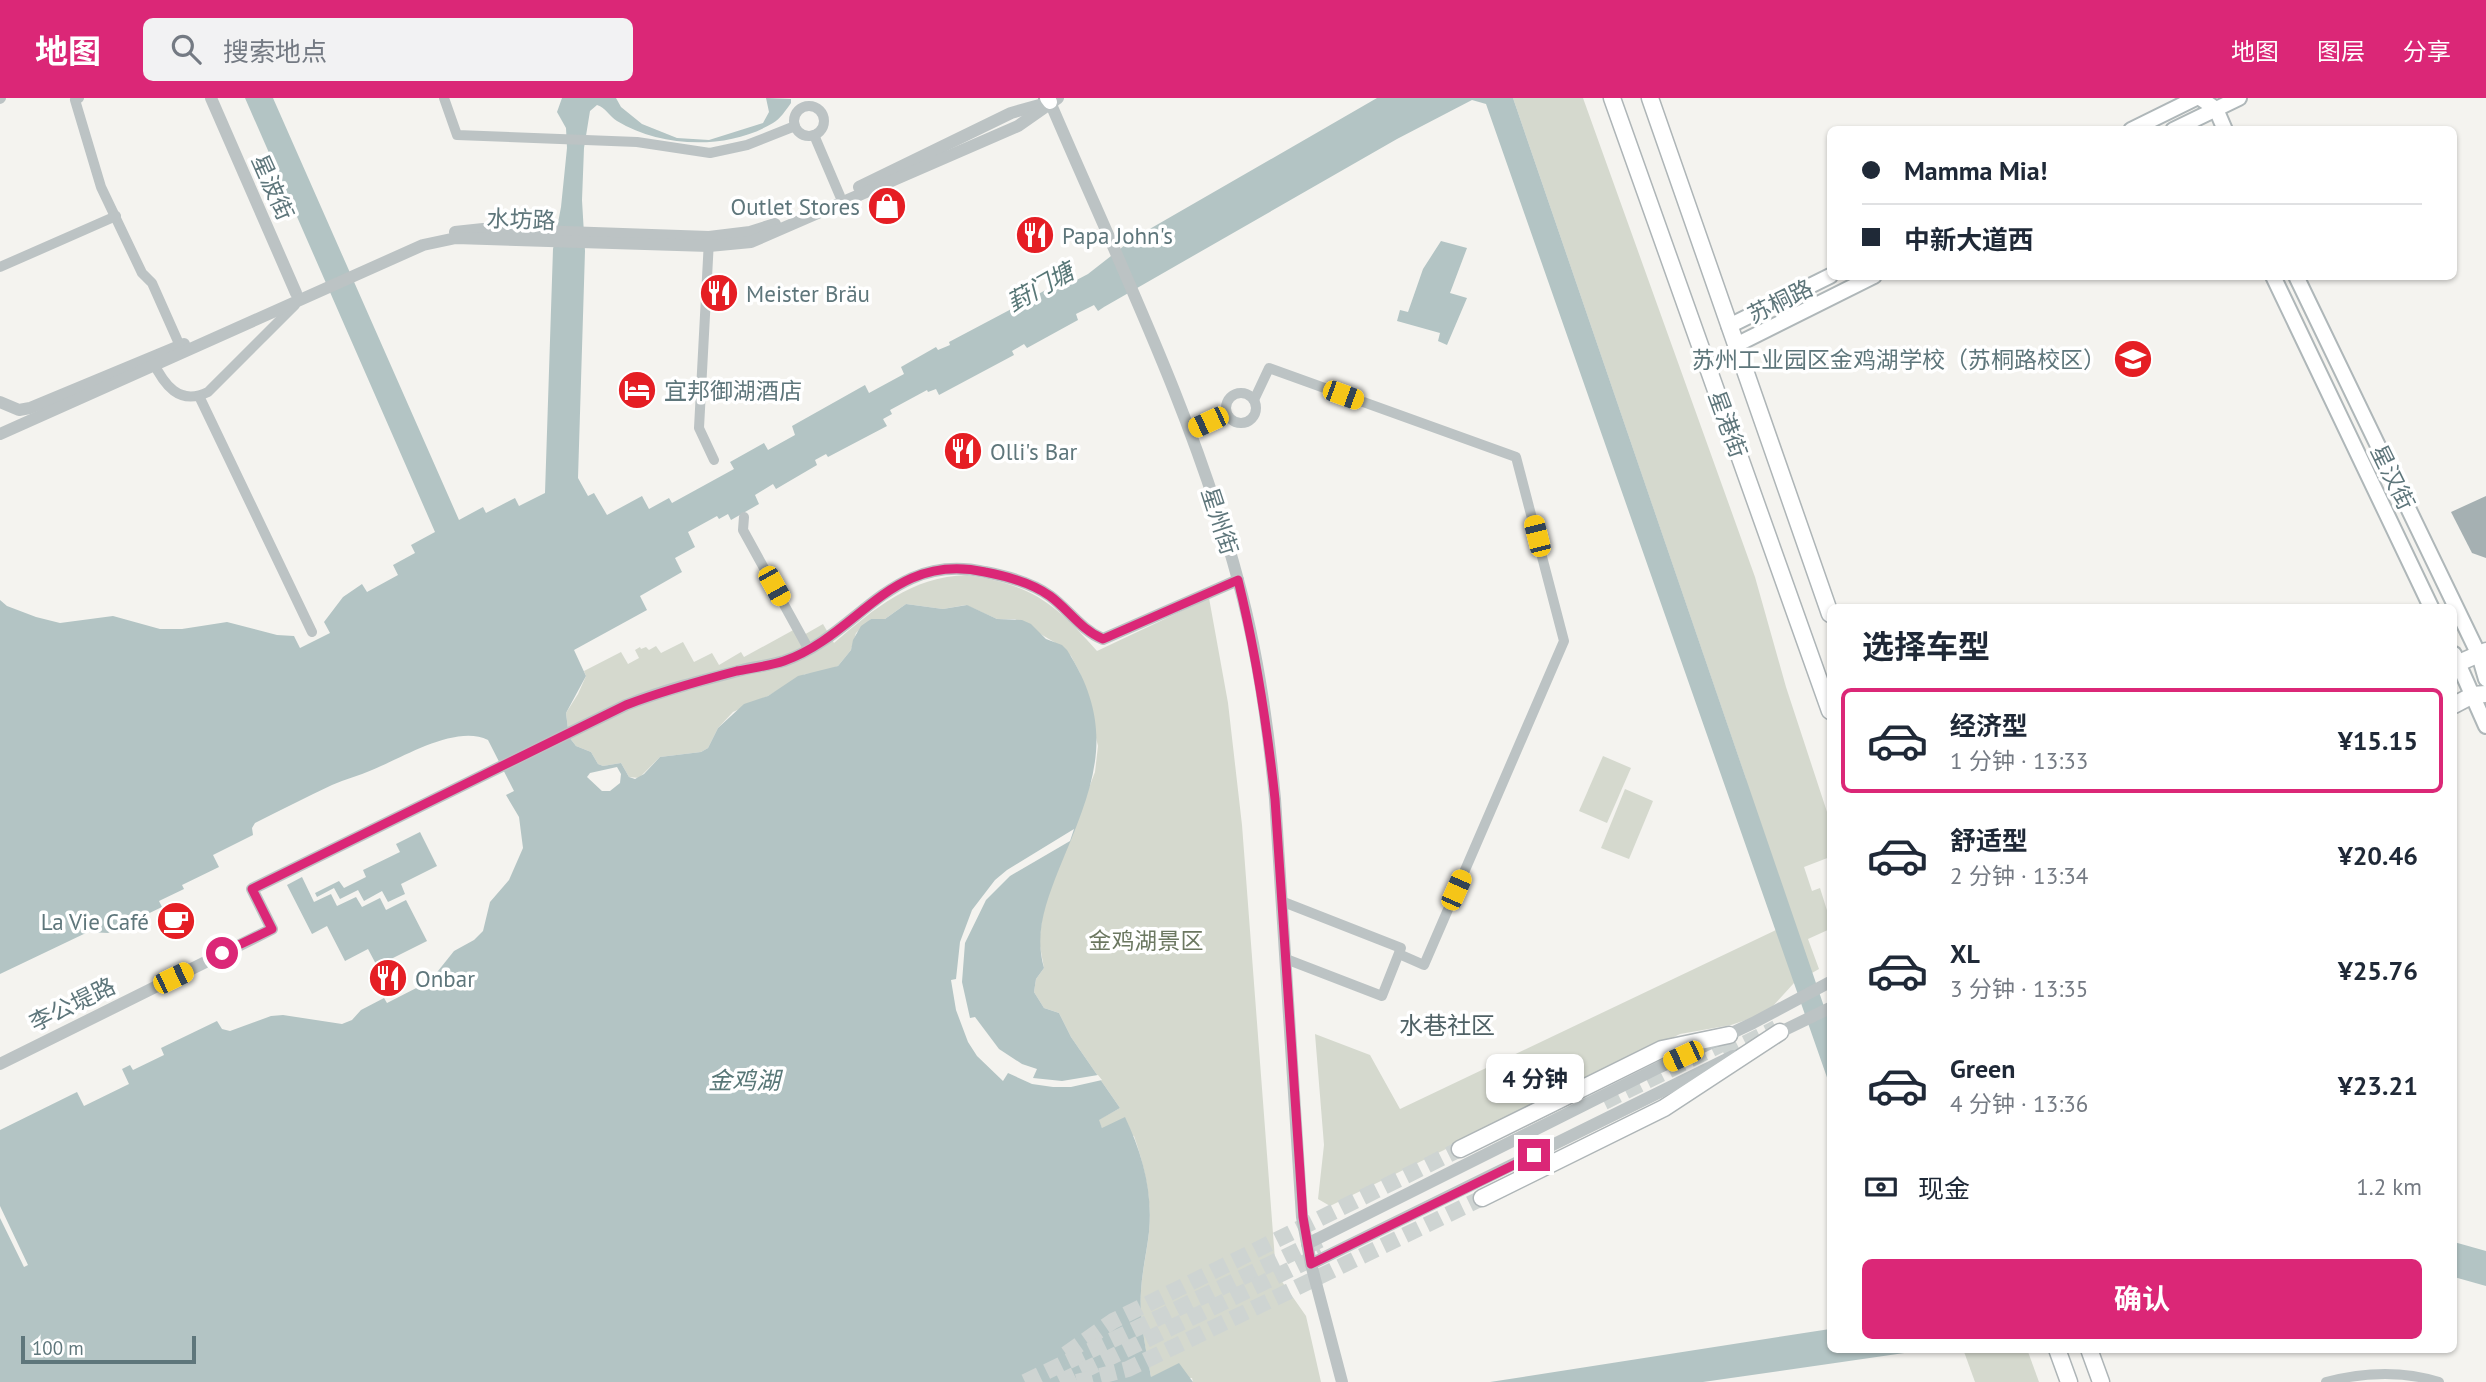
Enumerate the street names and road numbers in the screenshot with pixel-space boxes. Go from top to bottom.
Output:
street label: 星波街 [246,150,300,224]
street label: 水坊路 [486,203,556,235]
street label: 苏桐路 [1743,273,1817,329]
street label: 星港街 [1703,387,1753,461]
street label: 星汉街 [2365,440,2421,514]
street label: 星州街 [1196,484,1244,558]
street label: 李公堤路 [24,971,120,1037]

